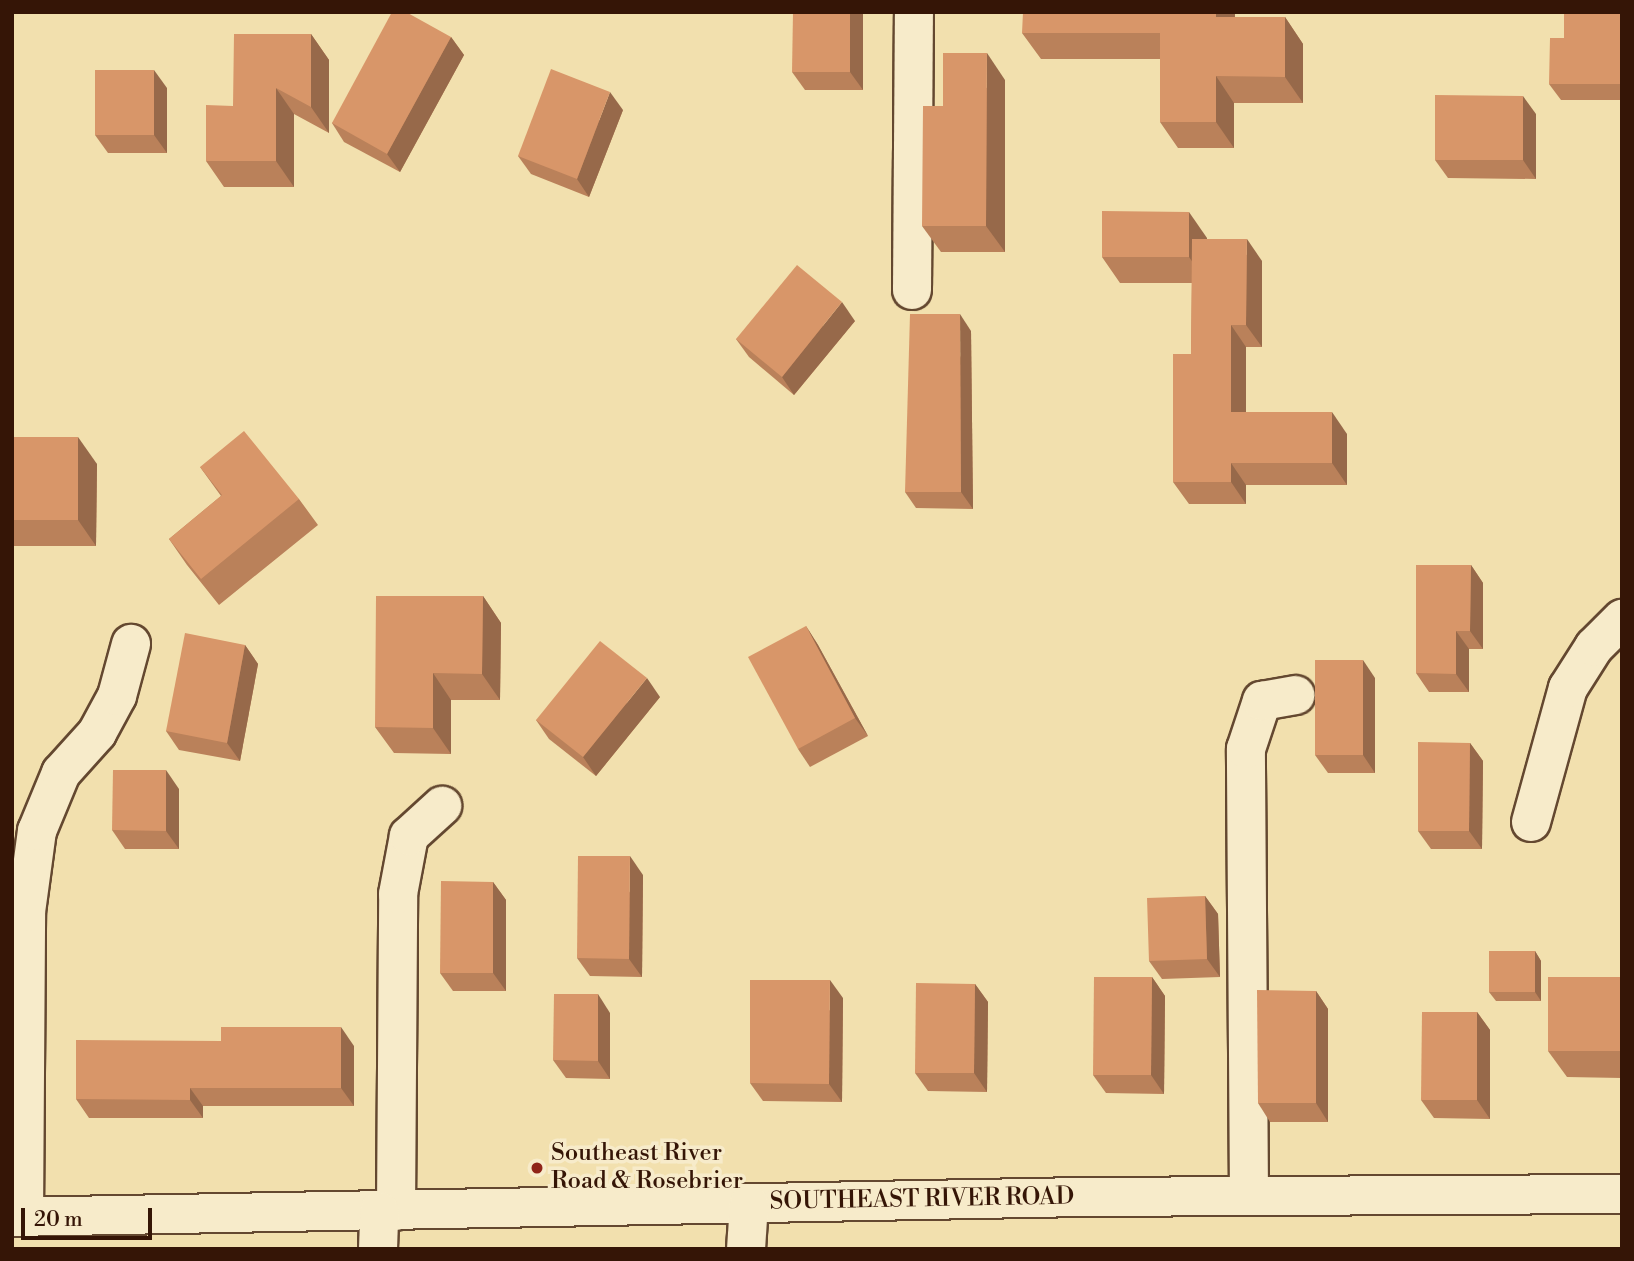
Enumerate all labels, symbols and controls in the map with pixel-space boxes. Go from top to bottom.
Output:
place label: Southeast River Road & Rosebrier [551,1140,743,1196]
marker: Southeast River Road & Rosebrier [529,1160,545,1176]
street label: SOUTHEAST RIVER ROAD [769,1183,1075,1217]
scale bar [24,1194,156,1238]
text: 20 m [34,1207,83,1233]

